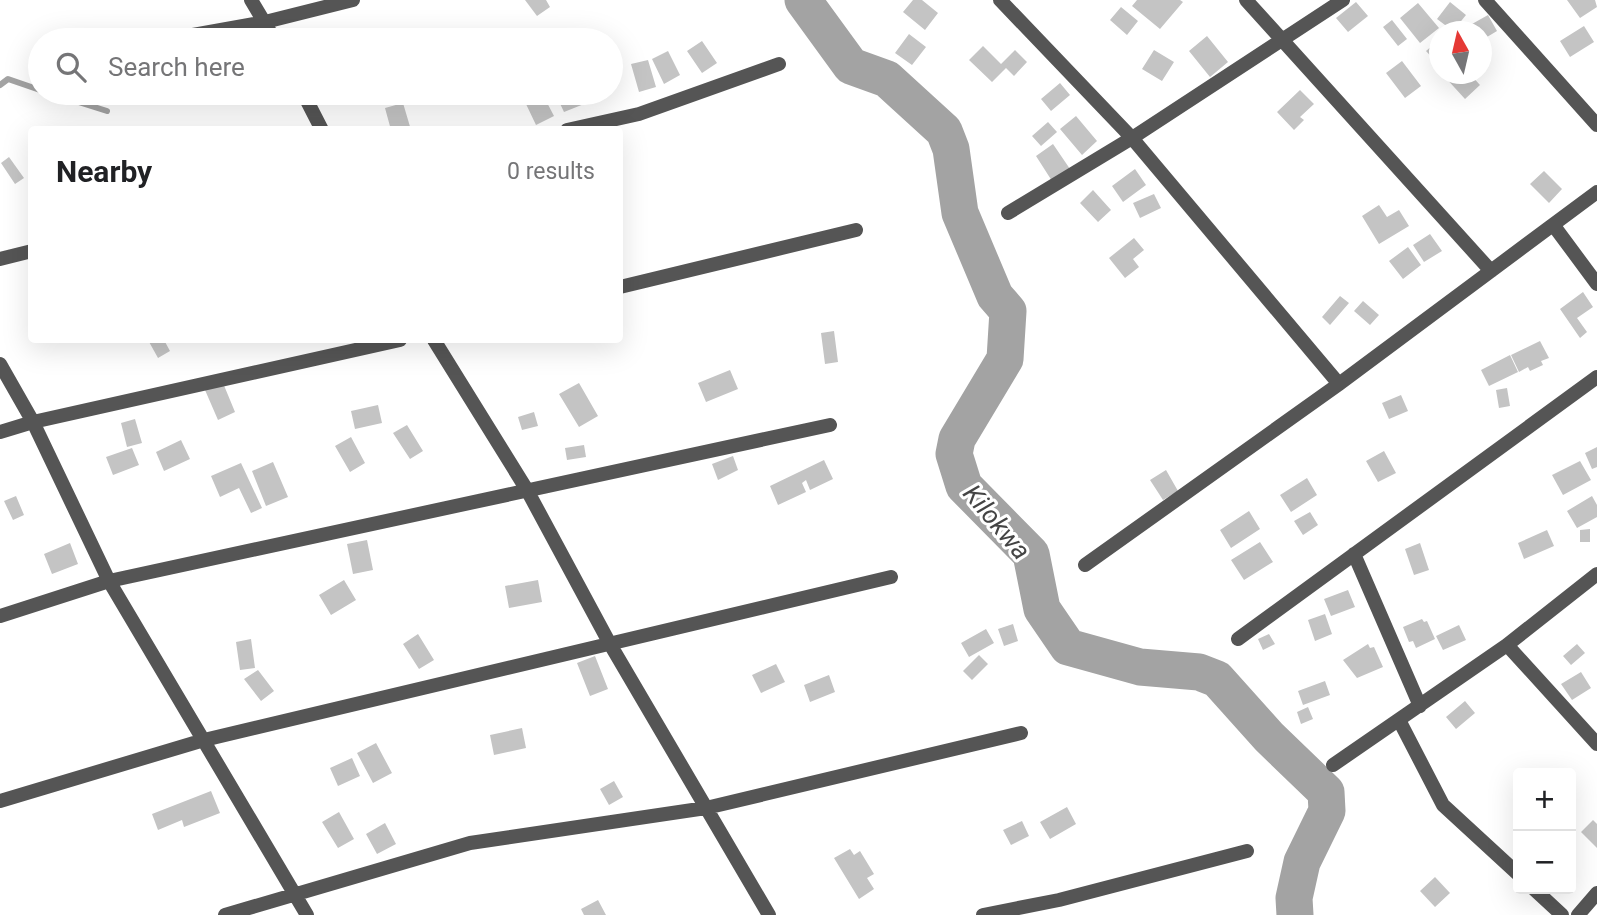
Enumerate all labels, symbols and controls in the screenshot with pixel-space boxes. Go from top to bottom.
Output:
north arrow [1429,21,1492,84]
search box [28,28,623,105]
icon: search [52,48,90,86]
text: Search here [108,52,245,82]
text: Nearby [56,154,152,189]
text: 0 results [507,158,595,185]
water label: Kilokwa [957,479,1037,565]
map controls [1513,768,1576,894]
button: + [1513,768,1576,831]
button: − [1513,831,1576,894]

